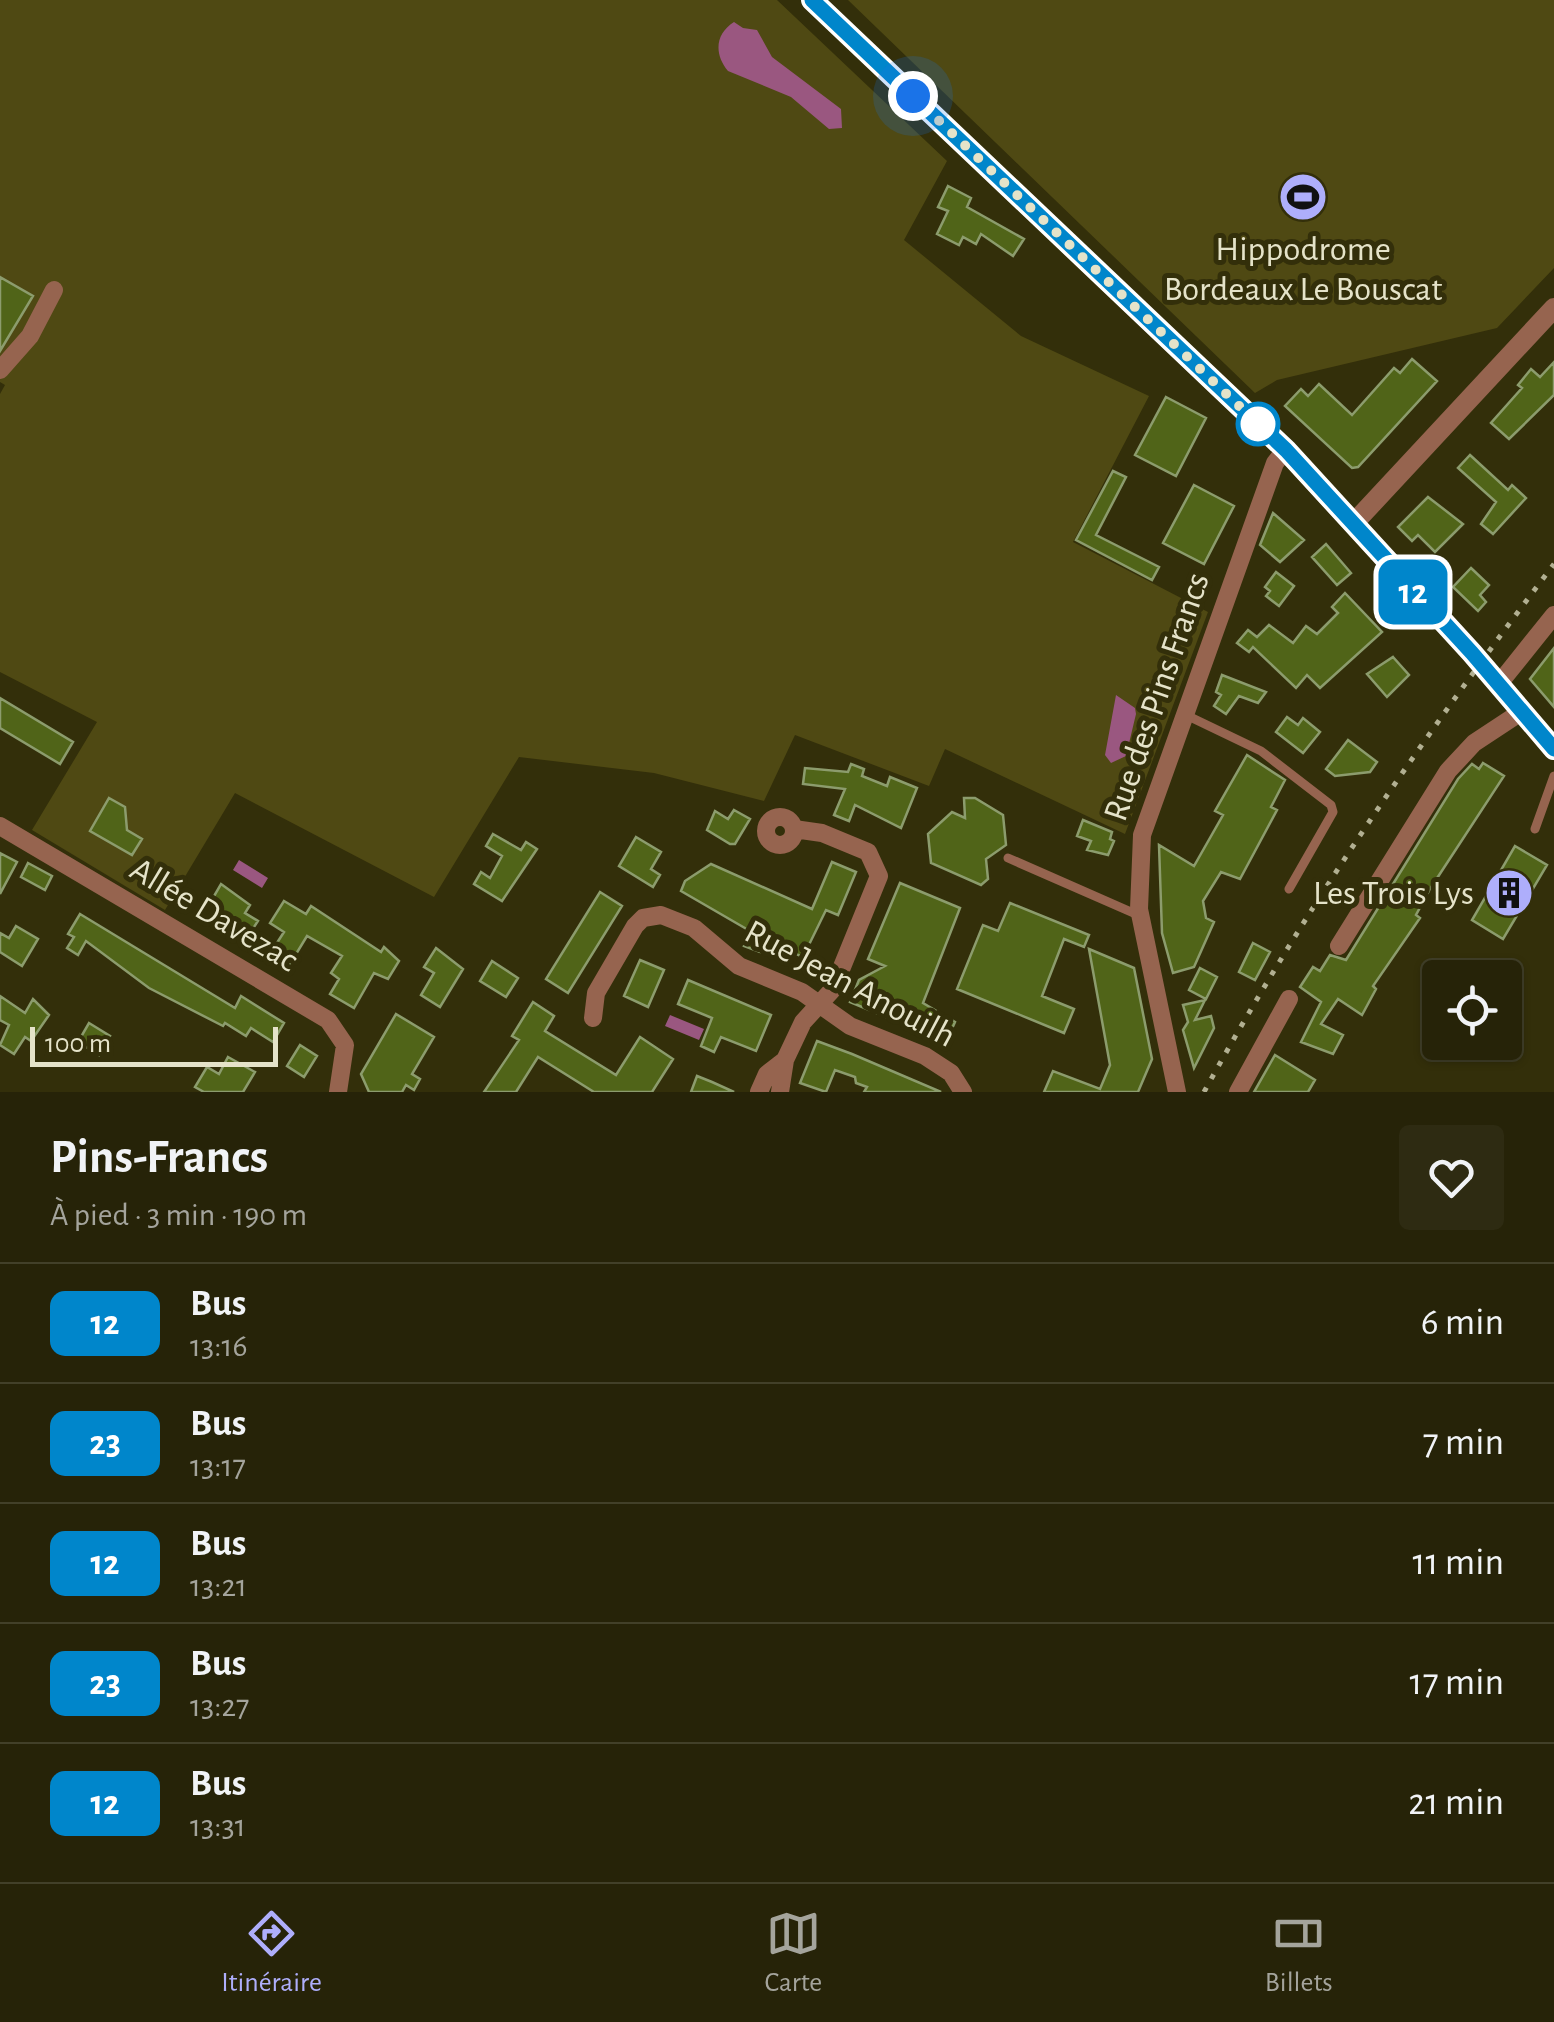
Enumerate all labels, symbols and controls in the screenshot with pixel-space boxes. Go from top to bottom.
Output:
your location [888,71,938,121]
sports icon: Hippodrome Bordeaux Le Bouscat [1277,171,1329,223]
place label: Hippodrome Bordeaux Le Bouscat [1164,232,1442,307]
unlabelled marker [1237,403,1279,445]
line badge: 12 [1368,560,1458,624]
street label: Rue des Pins Francs [1098,568,1216,826]
text: 12 [1398,575,1428,610]
street label: Allée Davezac [124,851,304,979]
building icon: Les Trois Lys [1483,867,1535,919]
place label: Les Trois Lys [1313,876,1474,911]
street label: Rue Jean Anouilh [739,914,961,1054]
map controls [1422,960,1522,1060]
button: locate [1422,960,1522,1060]
scale bar [30,1022,278,1066]
text: 100 m [45,1030,111,1058]
button: heart [1399,1125,1504,1230]
text: Pins-Francs [50,1134,268,1182]
text: À pied · 3 min · 190 m [50,1199,307,1231]
text: Bus [190,1285,246,1323]
text: 6 min [1421,1304,1504,1342]
text: 12 [90,1306,120,1341]
text: 13:16 [190,1330,248,1362]
text: Bus [190,1405,246,1443]
text: 7 min [1423,1424,1504,1462]
text: 23 [89,1426,121,1461]
text: 13:17 [190,1450,246,1482]
text: Bus [190,1525,246,1563]
text: 11 min [1412,1544,1504,1582]
text: 12 [90,1546,120,1581]
text: 13:21 [190,1570,247,1602]
text: Bus [190,1645,246,1683]
text: 17 min [1410,1664,1504,1702]
text: 23 [89,1666,121,1701]
text: 13:27 [190,1690,249,1722]
text: Bus [190,1765,246,1803]
text: 21 min [1408,1784,1504,1822]
text: 12 [90,1786,120,1821]
text: 13:31 [190,1810,246,1842]
tab: Itinéraire [221,1906,322,2000]
tab: Carte [765,1906,822,2000]
tab: Billets [1265,1906,1333,2000]

